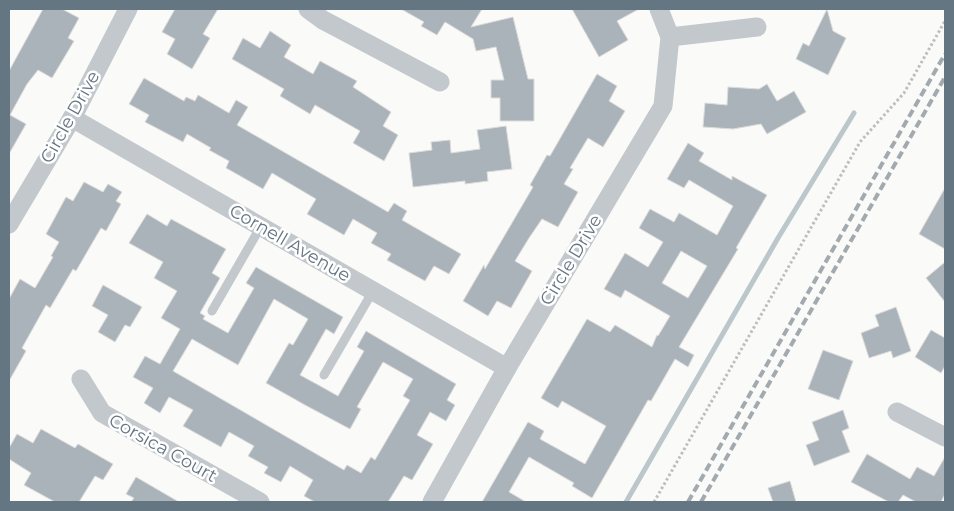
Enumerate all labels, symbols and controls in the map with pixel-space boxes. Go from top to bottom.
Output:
street label: Circle Drive [36,67,104,167]
street label: Cornell Avenue [226,199,355,287]
street label: Circle Drive [535,210,607,309]
street label: Corsica Court [105,409,221,487]

